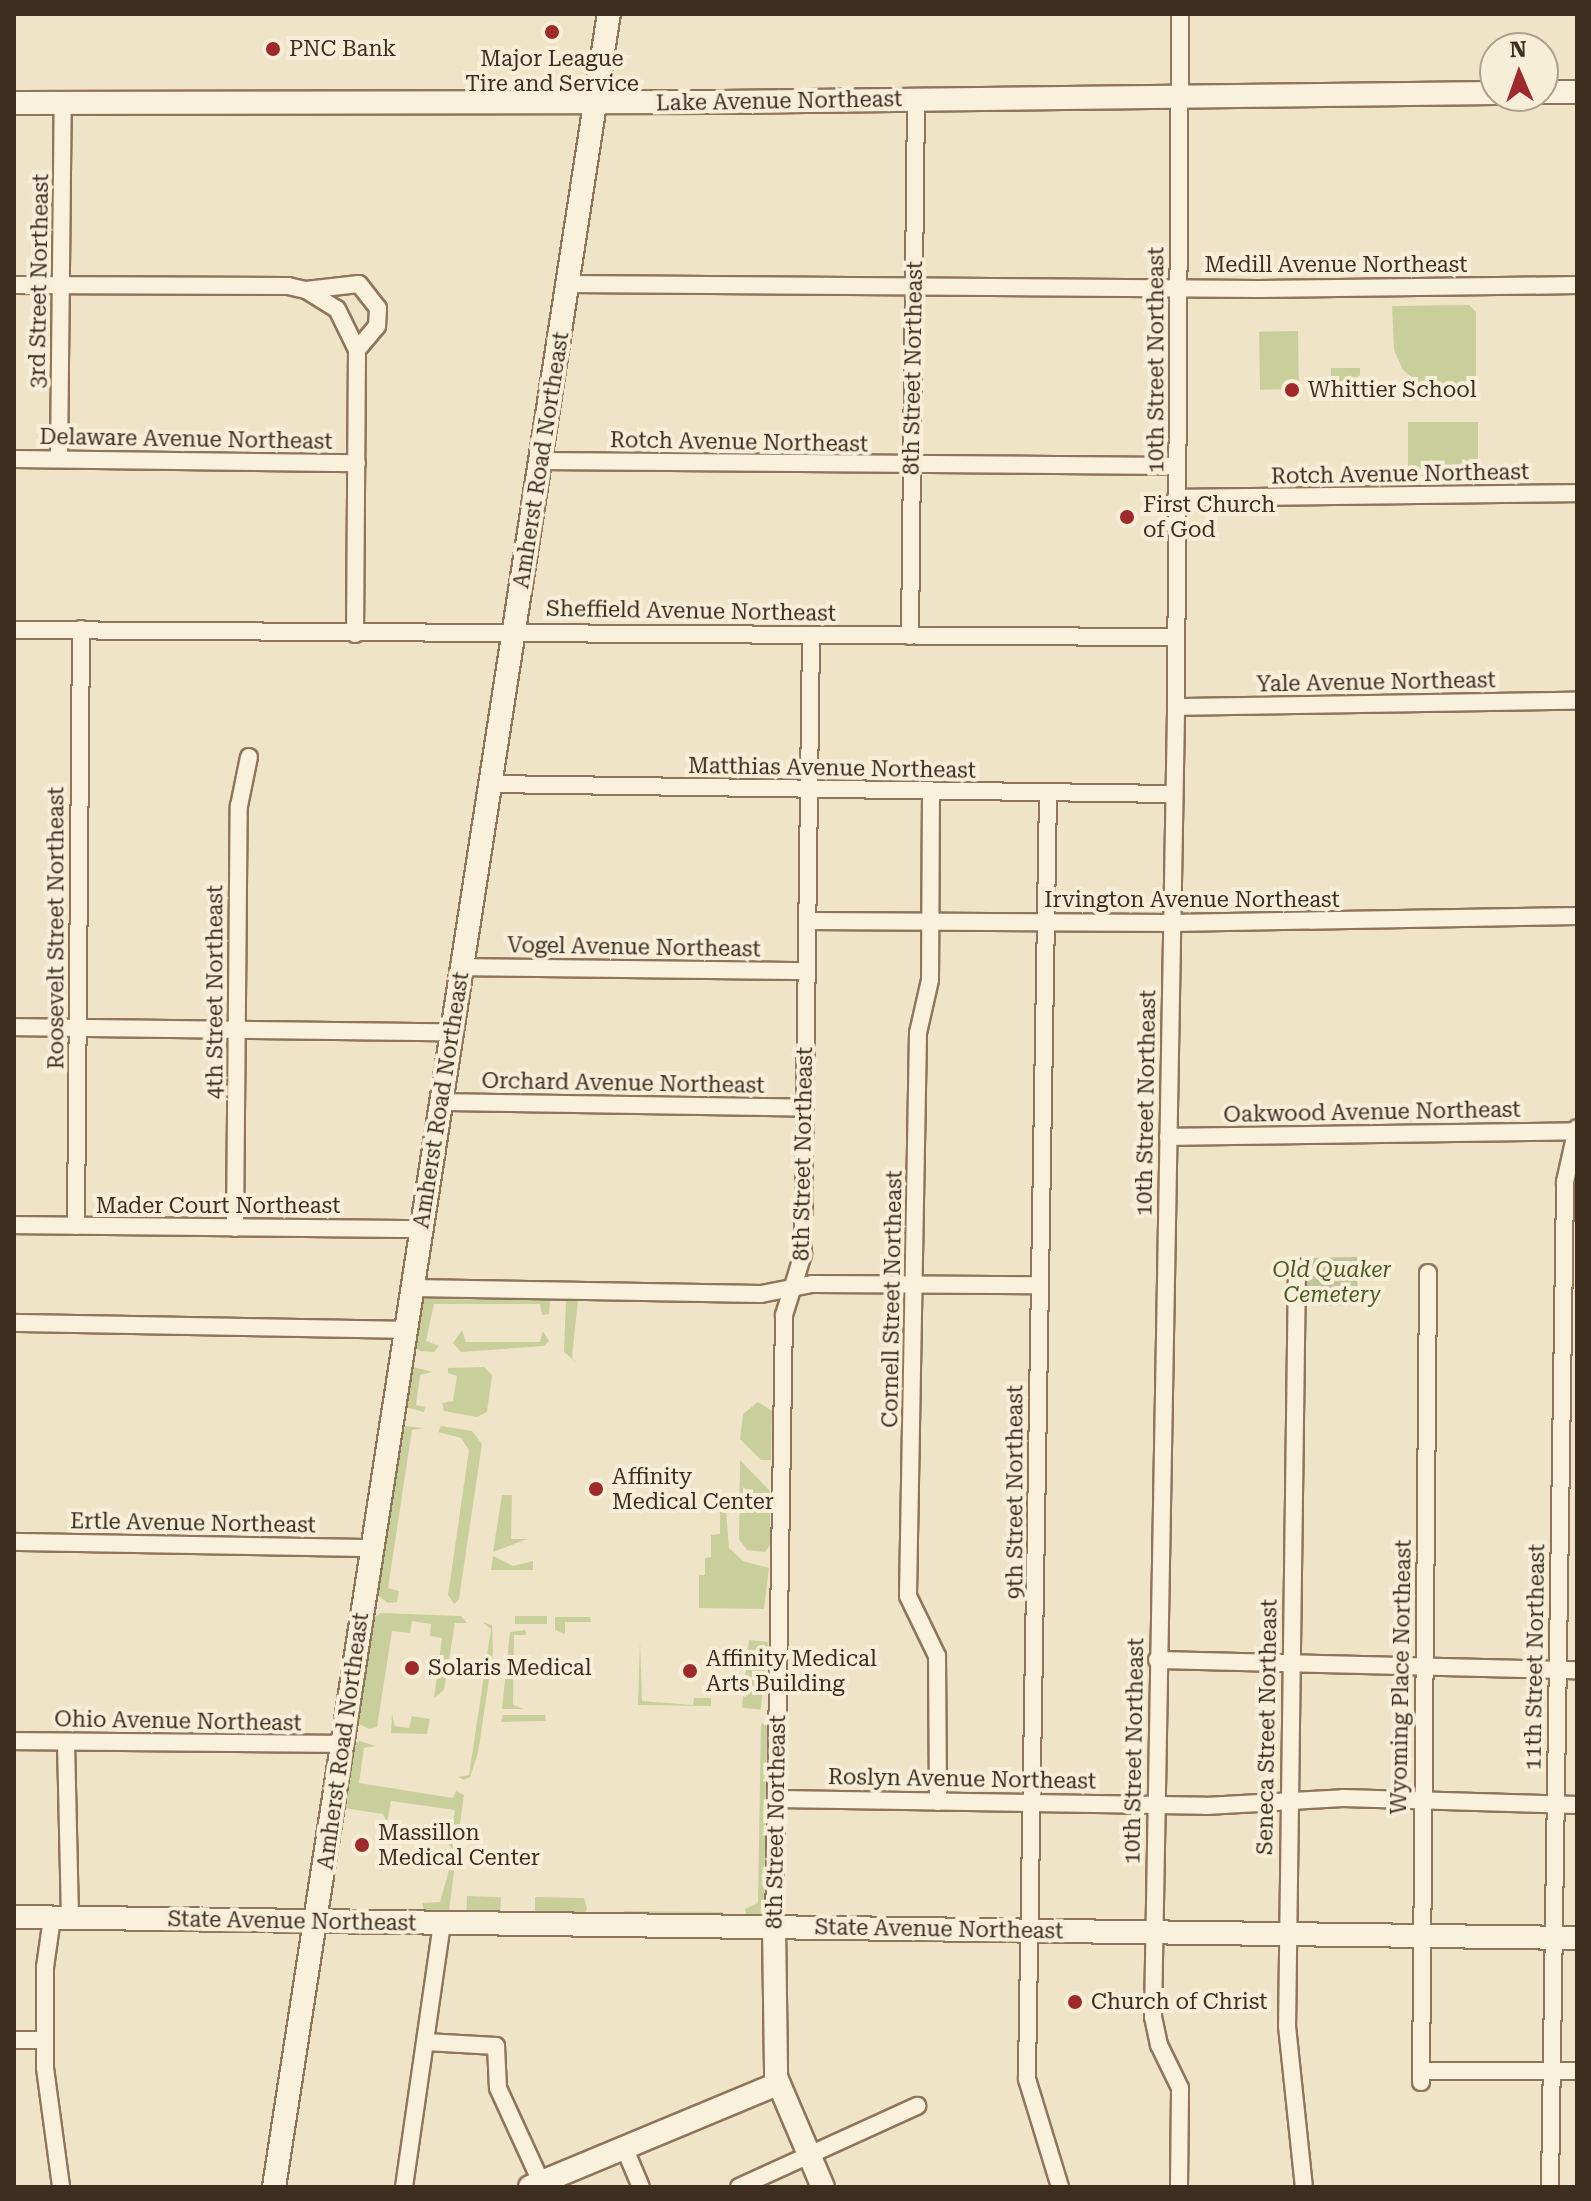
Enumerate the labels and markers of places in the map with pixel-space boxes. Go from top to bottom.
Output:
marker: Major League Tire and Service [543,23,561,41]
place label: PNC Bank [289,36,396,62]
marker: PNC Bank [264,40,282,58]
place label: Major League Tire and Service [465,45,639,96]
place label: Whittier School [1308,377,1477,403]
marker: Whittier School [1283,381,1301,399]
place label: First Church of God [1143,491,1275,542]
marker: First Church of God [1118,508,1136,526]
place label: Affinity Medical Center [612,1463,774,1514]
marker: Affinity Medical Center [587,1480,605,1498]
place label: Affinity Medical Arts Building [706,1645,877,1696]
place label: Solaris Medical [428,1655,592,1681]
marker: Solaris Medical [403,1659,421,1677]
marker: Affinity Medical Arts Building [681,1662,699,1680]
place label: Massillon Medical Center [378,1819,540,1870]
marker: Massillon Medical Center [353,1836,371,1854]
place label: Church of Christ [1091,1989,1268,2015]
marker: Church of Christ [1066,1993,1084,2011]

